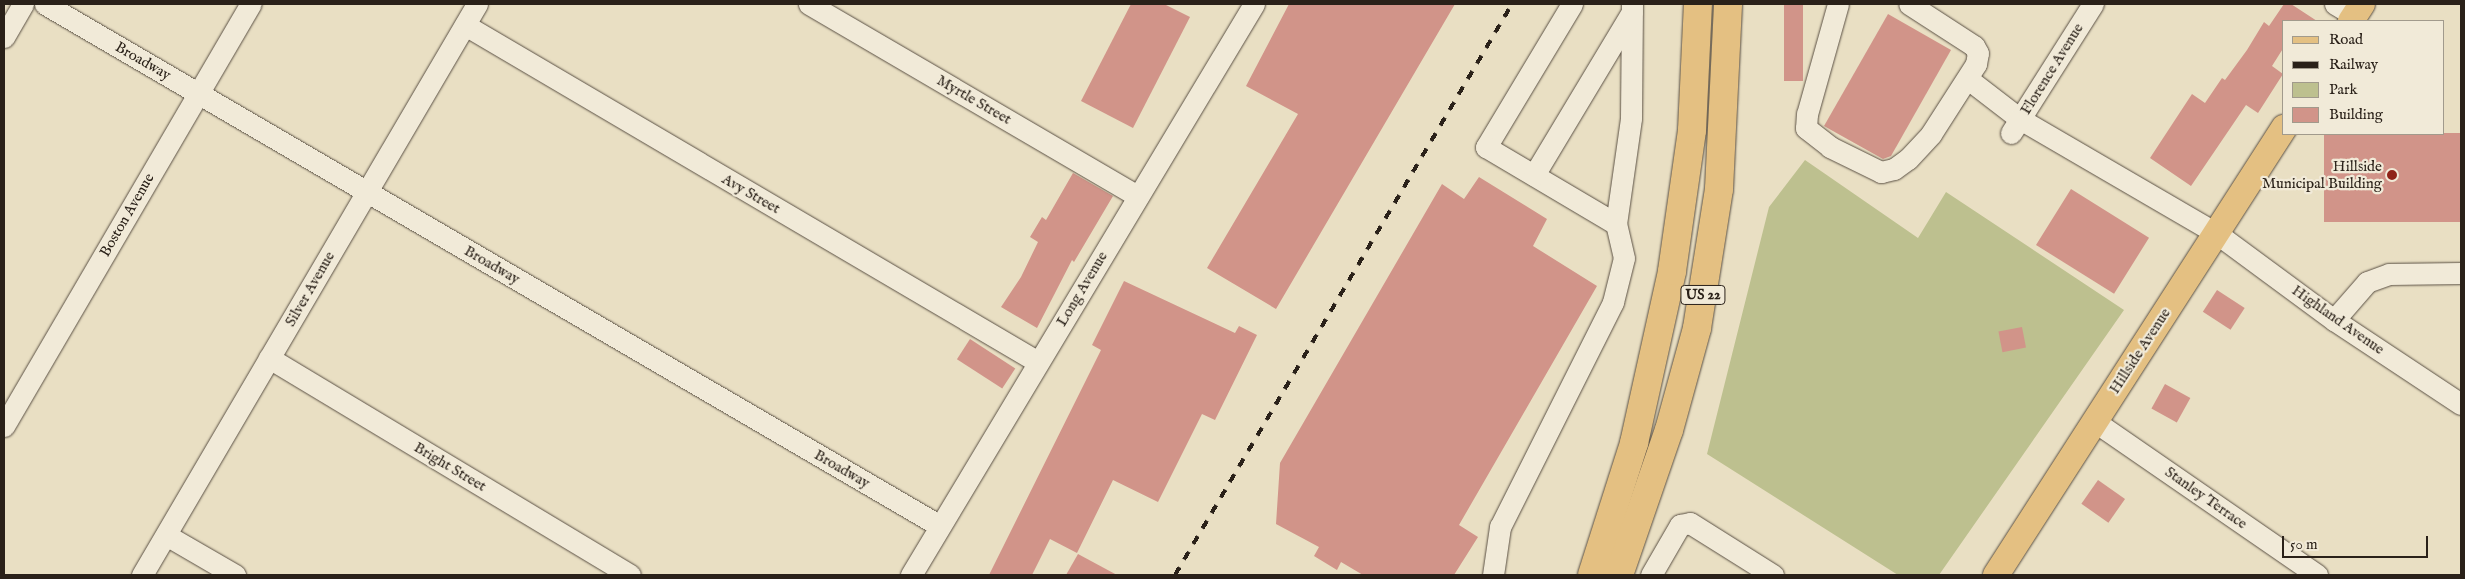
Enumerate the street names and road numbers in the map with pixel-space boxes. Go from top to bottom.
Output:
street label: Florence Avenue [2017,20,2087,118]
street label: Broadway [112,38,174,84]
street label: Myrtle Street [933,71,1015,129]
street label: Boston Avenue [96,170,158,260]
street label: Avy Street [719,170,783,218]
street label: Broadway [461,242,523,288]
street label: Silver Avenue [281,248,339,330]
street label: Long Avenue [1053,248,1111,330]
street label: Highland Avenue [2288,281,2388,359]
road number: US 22 [1679,284,1727,306]
street label: Hillside Avenue [2106,305,2174,397]
street label: Bright Street [411,438,489,496]
street label: Broadway [811,446,873,492]
street label: Stanley Terrace [2161,463,2251,533]

